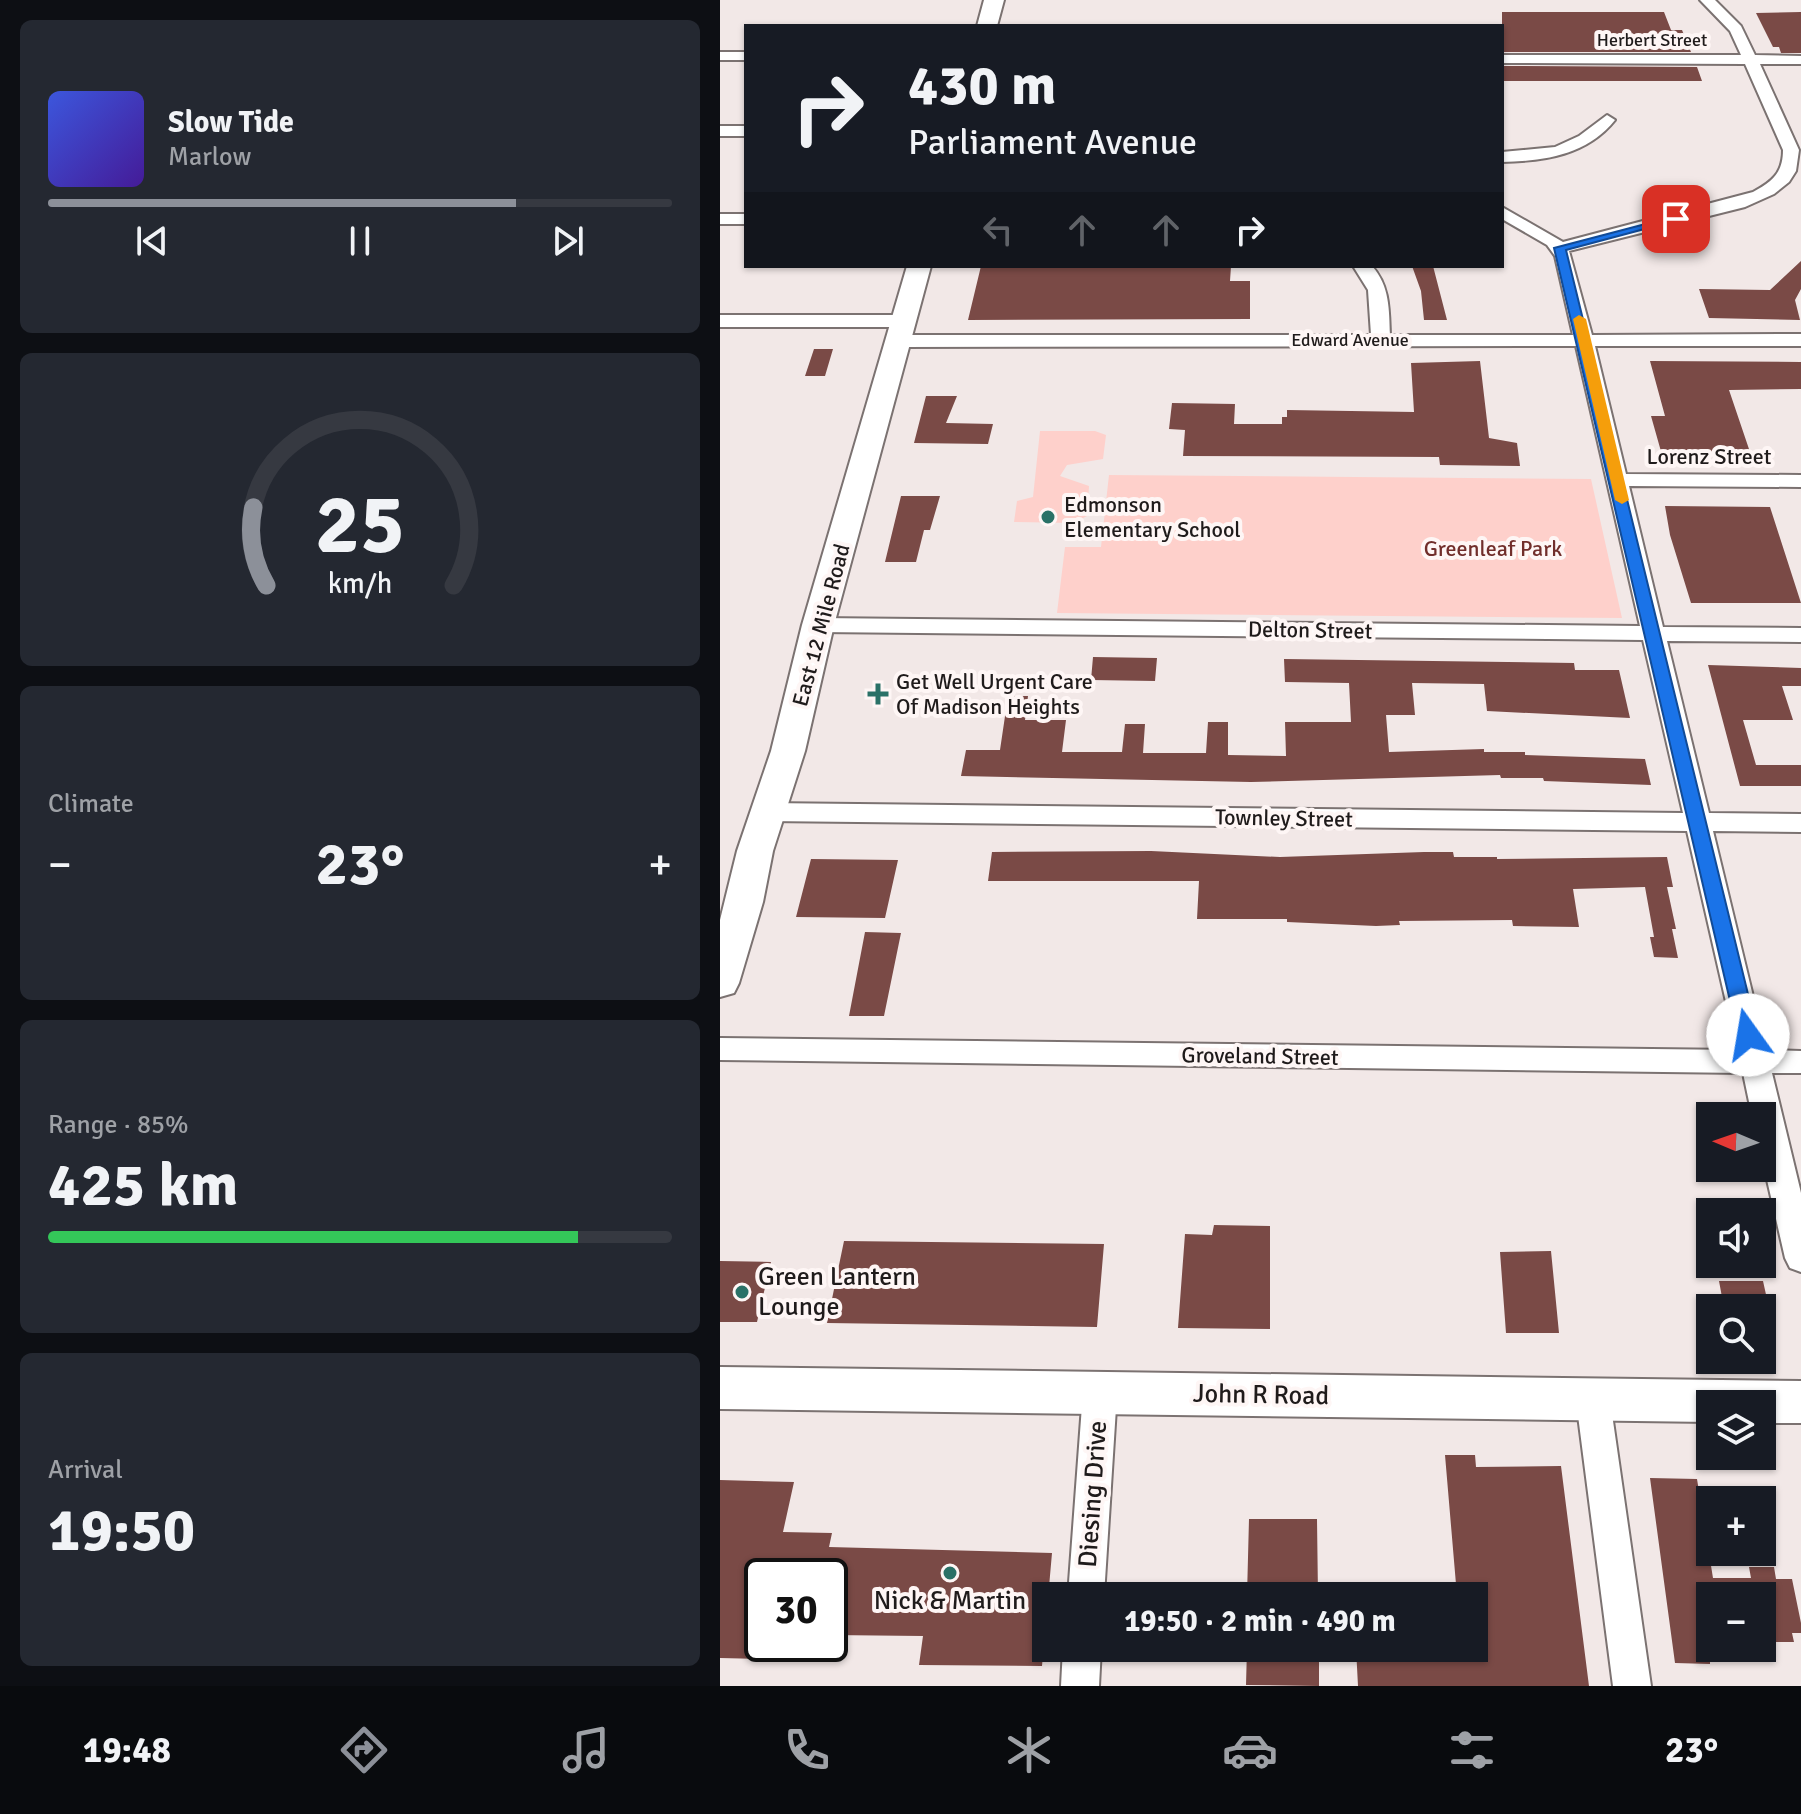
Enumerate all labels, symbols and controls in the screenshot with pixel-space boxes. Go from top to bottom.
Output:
street label: Herbert Street [1597,29,1707,51]
text: 430 m [908,51,1056,120]
icon: right [776,56,880,160]
text: Slow Tide [168,104,294,141]
text: Parliament Avenue [908,120,1197,165]
text: Marlow [168,141,251,173]
pin [1642,185,1710,253]
icon: arrive [1654,197,1698,241]
icon: left [976,208,1020,252]
icon: ahead [1060,208,1104,252]
icon: ahead [1144,208,1188,252]
icon: right [1228,208,1272,252]
icon: previous [130,219,174,263]
icon: pause [338,219,382,263]
icon: next [546,219,590,263]
street label: Edward Avenue [1291,329,1409,351]
street label: Lorenz Street [1646,443,1772,470]
text: 25 [315,473,405,575]
place label: Edmonson Elementary School [1064,491,1241,543]
marker: Edmonson Elementary School [1039,508,1057,526]
park label: Greenleaf Park [1424,535,1562,562]
street label: East 12 Mile Road [786,541,856,709]
text: km/h [328,566,392,601]
street label: Delton Street [1248,615,1373,645]
place label: Get Well Urgent Care Of Madison Heights [896,668,1093,720]
marker: Get Well Urgent Care Of Madison Heights [867,683,889,705]
text: Climate [48,788,134,820]
street label: Townley Street [1215,803,1353,833]
text: 23° [316,828,404,902]
text: − [48,838,72,892]
text: + [648,838,672,892]
position arrow [1706,993,1790,1077]
street label: Groveland Street [1181,1041,1339,1071]
north arrow [1696,1102,1776,1182]
map controls [1696,1102,1776,1662]
text: Range · 85% [48,1109,189,1141]
text: 425 km [48,1149,238,1223]
button: sound [1696,1198,1776,1278]
place label: Green Lantern Lounge [758,1261,916,1323]
marker: Green Lantern Lounge [733,1283,751,1301]
button: search [1696,1294,1776,1374]
street label: John R Road [1193,1378,1329,1412]
button: layers [1696,1390,1776,1470]
street label: Diesing Drive [1072,1419,1114,1569]
text: Arrival [48,1454,123,1486]
button: + [1696,1486,1776,1566]
text: 19:50 [48,1494,195,1568]
speed limit sign: 30 [744,1558,848,1662]
marker: Nick & Martin [941,1564,959,1582]
button: − [1696,1582,1776,1662]
place label: Nick & Martin [874,1585,1026,1617]
text: 19:50 · 2 min · 490 m [1124,1603,1396,1640]
icon: directions [336,1722,392,1778]
icon: music [558,1722,614,1778]
icon: phone [779,1722,835,1778]
icon: climate [1001,1722,1057,1778]
icon: car [1222,1722,1278,1778]
icon: filters [1444,1722,1500,1778]
text: 19:48 [83,1728,171,1773]
text: 23° [1665,1728,1718,1773]

